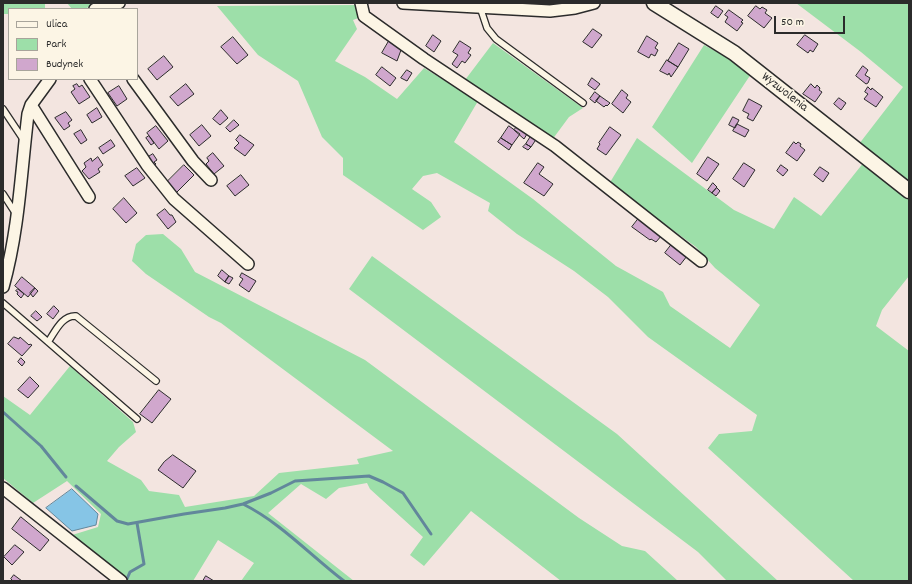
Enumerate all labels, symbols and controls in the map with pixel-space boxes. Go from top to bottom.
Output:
legend [8,8,138,80]
scale bar [776,8,847,34]
text: 50 m [781,14,804,31]
text: Ulica [46,16,67,33]
text: Park [46,36,66,53]
text: Budynek [46,56,83,73]
street label: Wyzwolenia [757,70,811,116]

